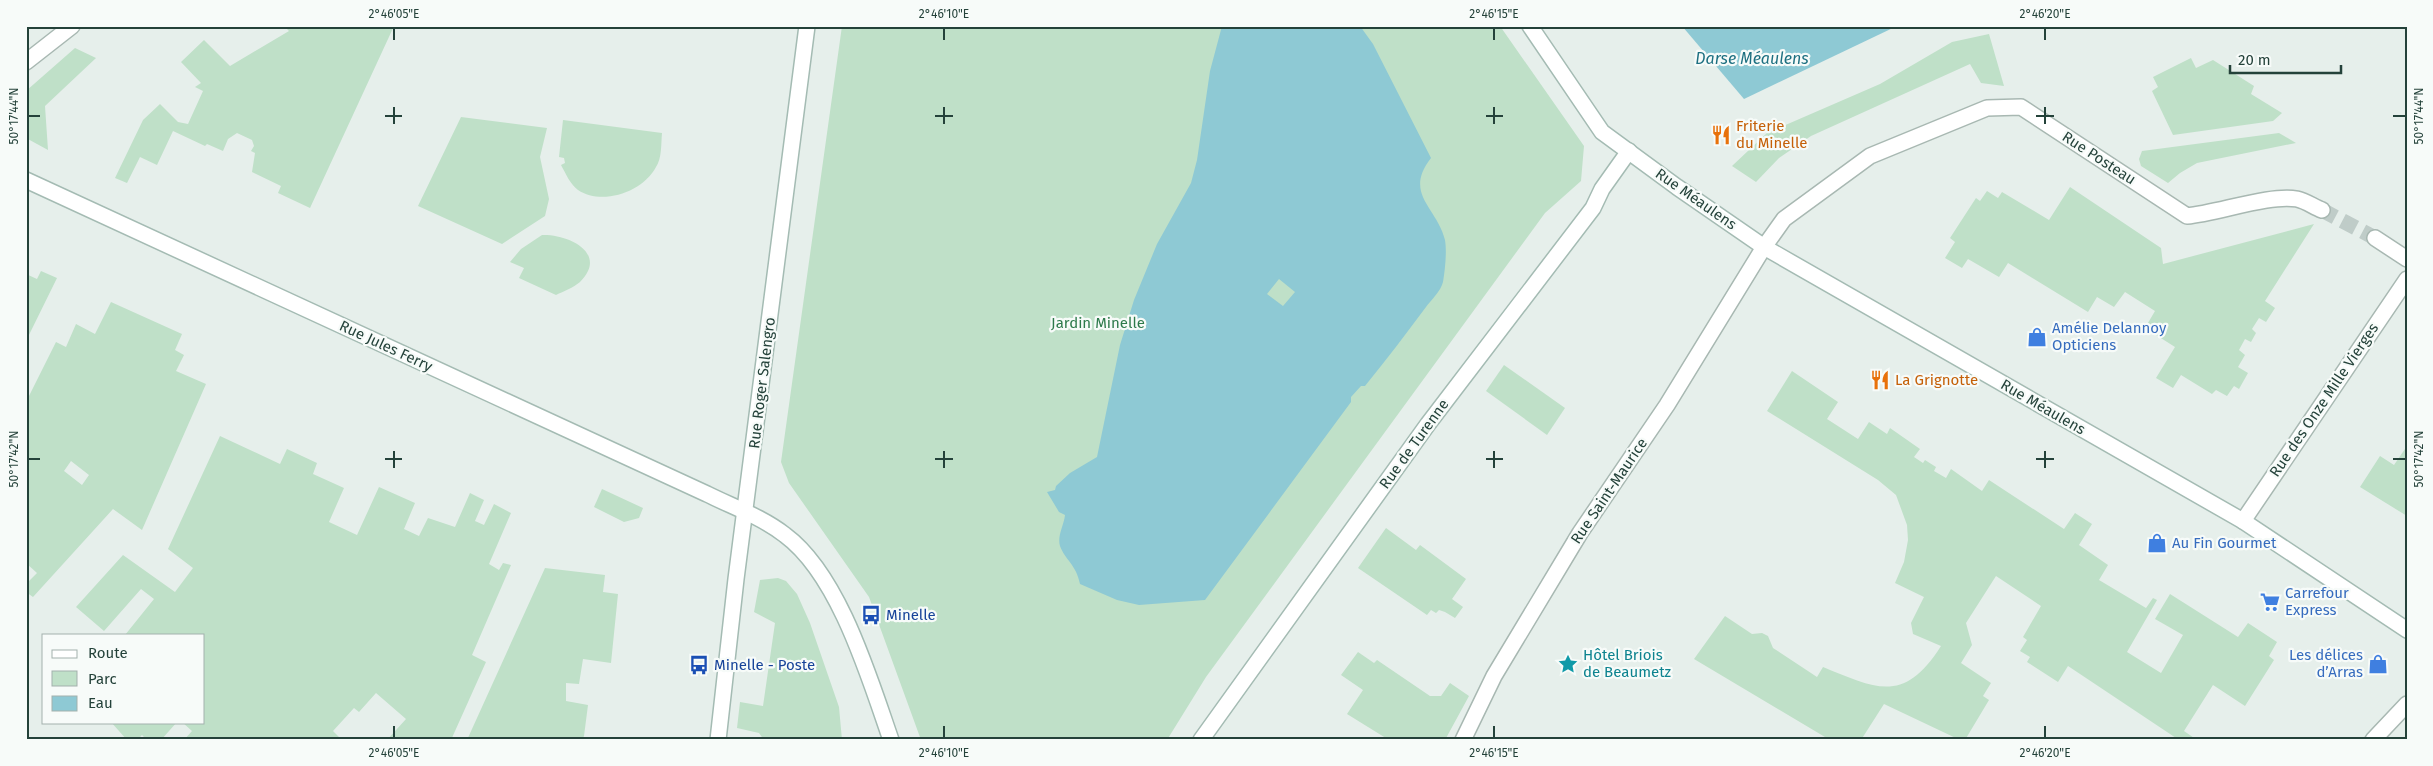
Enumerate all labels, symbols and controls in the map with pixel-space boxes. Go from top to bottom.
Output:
text: 2°46'05"E [369,7,419,21]
text: 2°46'10"E [919,7,969,21]
text: 2°46'15"E [1469,7,1519,21]
text: 2°46'20"E [2019,7,2071,21]
scale bar [2230,42,2342,74]
water label: Darse Méaulens [1695,49,1809,68]
text: 20 m [2238,51,2271,69]
text: 50°17'44"N [7,88,21,144]
text: 50°17'44"N [2412,88,2426,144]
place label: Friterie du Minelle [1736,117,1807,152]
restaurant icon: Friterie du Minelle [1710,124,1732,146]
street label: Rue Posteau [2059,128,2139,188]
street label: Rue Méaulens [1652,164,1740,234]
park label: Jardin Minelle [1051,314,1145,332]
street label: Rue Roger Salengro [745,316,779,450]
street label: Rue Jules Ferry [337,317,436,376]
place label: Amélie Delannoy Opticiens [2052,319,2167,354]
street label: Rue des Onze Mille Vierges [2266,320,2382,480]
shop icon: Amélie Delannoy Opticiens [2026,326,2048,348]
restaurant icon: La Grignotte [1869,369,1891,391]
place label: La Grignotte [1895,371,1978,389]
street label: Rue Méaulens [1997,375,2089,439]
street label: Rue de Turenne [1375,396,1453,492]
text: 50°17'42"N [7,431,21,487]
text: 50°17'42"N [2412,431,2426,487]
street label: Rue Saint-Maurice [1567,435,1651,547]
shop icon: Au Fin Gourmet [2146,532,2168,554]
place label: Au Fin Gourmet [2172,534,2277,552]
place label: Carrefour Express [2285,584,2349,619]
supermarket icon: Carrefour Express [2259,591,2281,613]
bus stop icon: Minelle [860,604,882,626]
place label: Minelle [886,606,936,624]
legend [42,634,205,724]
text: Route [88,644,128,662]
place label: Hôtel Briois de Beaumetz [1583,646,1672,681]
place label: Les délices d’Arras [2289,646,2363,681]
place icon: Hôtel Briois de Beaumetz [1557,653,1579,675]
shop icon: Les délices d’Arras [2367,653,2389,675]
bus stop icon: Minelle - Poste [688,654,710,676]
place label: Minelle - Poste [714,656,815,674]
text: Parc [88,670,117,688]
text: Eau [88,694,113,712]
text: 2°46'05"E [369,746,419,760]
text: 2°46'10"E [919,746,969,760]
text: 2°46'15"E [1469,746,1519,760]
text: 2°46'20"E [2019,746,2071,760]

